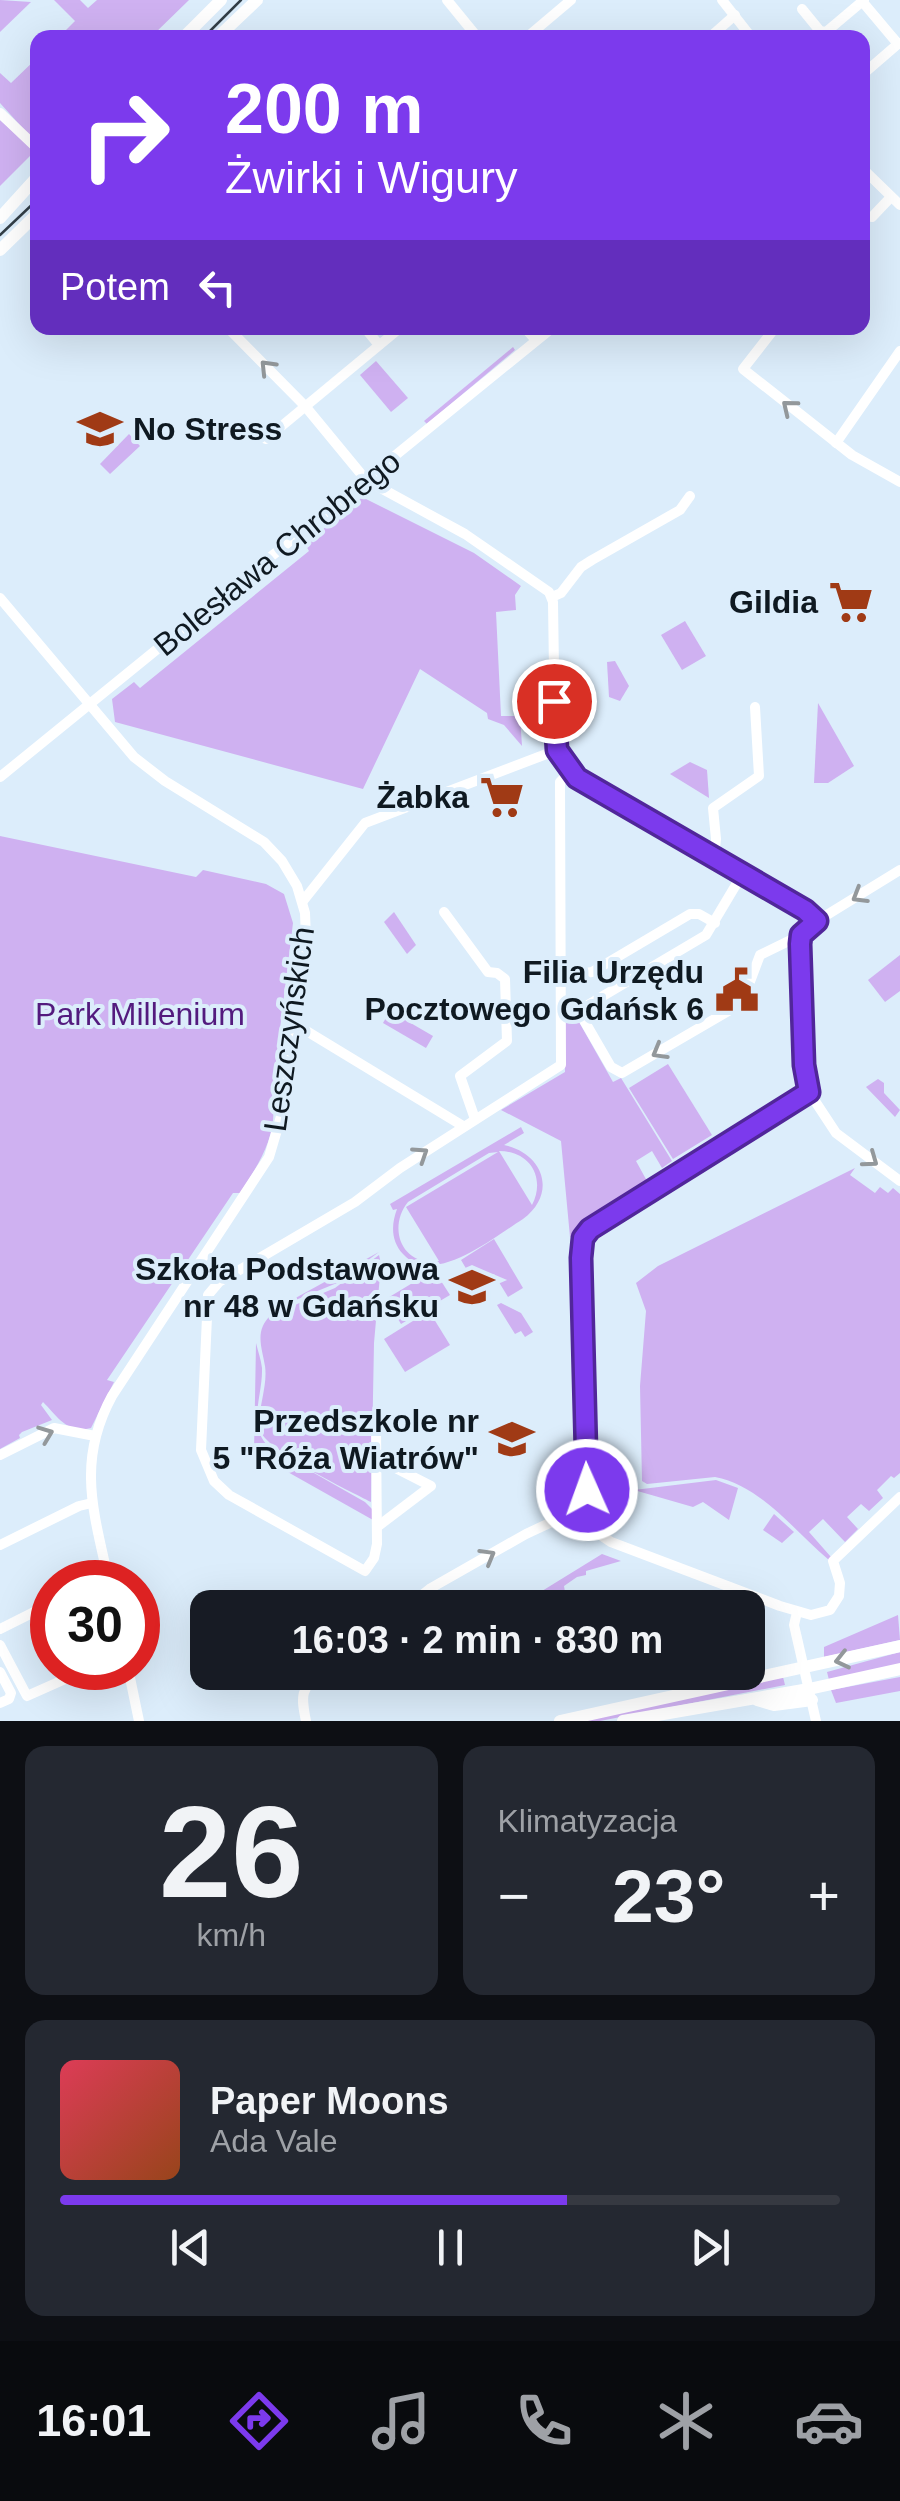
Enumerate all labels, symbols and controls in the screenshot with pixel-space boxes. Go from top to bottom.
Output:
icon: right [60,70,190,200]
text: 200 m [225,70,423,148]
text: Żwirki i Wigury [225,152,517,203]
icon: left [190,260,245,315]
text: Potem [60,266,170,308]
one-way arrow [260,360,278,378]
one-way arrow [782,401,800,419]
school or university icon: No Stress [76,405,124,453]
place label: No Stress [133,411,282,447]
street label: Bolesława Chrobrego [147,443,407,663]
supermarket icon: Gildia [827,578,875,626]
place label: Gildia [729,584,818,620]
pin [512,659,597,744]
icon: arrive [527,674,582,729]
supermarket icon: Żabka [478,773,526,821]
place label: Żabka [377,779,469,815]
one-way arrow [851,883,869,902]
street label: Leszczyńskich [257,924,321,1134]
place label: Filia Urzędu Pocztowego Gdańsk 6 [364,954,704,1027]
public building icon: Filia Urzędu Pocztowego Gdańsk 6 [713,966,761,1014]
park label: Park Millenium [35,996,245,1032]
one-way arrow [652,1040,670,1060]
one-way arrow [410,1148,429,1166]
one-way arrow [860,1148,878,1166]
place label: Szkoła Podstawowa nr 48 w Gdańsku [135,1251,439,1324]
school or university icon: Szkoła Podstawowa nr 48 w Gdańsku [448,1263,496,1311]
place label: Przedszkole nr 5 "Róża Wiatrów" [212,1403,479,1476]
school or university icon: Przedszkole nr 5 "Róża Wiatrów" [488,1415,536,1463]
one-way arrow [36,1426,54,1446]
position arrow [535,1438,639,1542]
one-way arrow [478,1548,496,1568]
speed limit sign: 30 [30,1560,160,1690]
text: 16:03 · 2 min · 830 m [292,1619,663,1661]
one-way arrow [834,1648,851,1669]
text: 26 [159,1779,304,1925]
text: Klimatyzacja [498,1803,677,1839]
text: 23° [612,1854,725,1938]
text: − [498,1865,530,1927]
text: + [808,1865,840,1927]
text: km/h [197,1917,266,1953]
text: Paper Moons [210,2080,449,2122]
text: Ada Vale [210,2123,338,2159]
icon: previous [163,2220,218,2275]
icon: pause [423,2220,478,2275]
icon: next [683,2220,738,2275]
icon: directions [224,2386,294,2456]
icon: music [366,2386,436,2456]
icon: phone [509,2386,579,2456]
icon: climate [651,2386,721,2456]
icon: car [794,2386,864,2456]
text: 16:01 [36,2395,151,2446]

